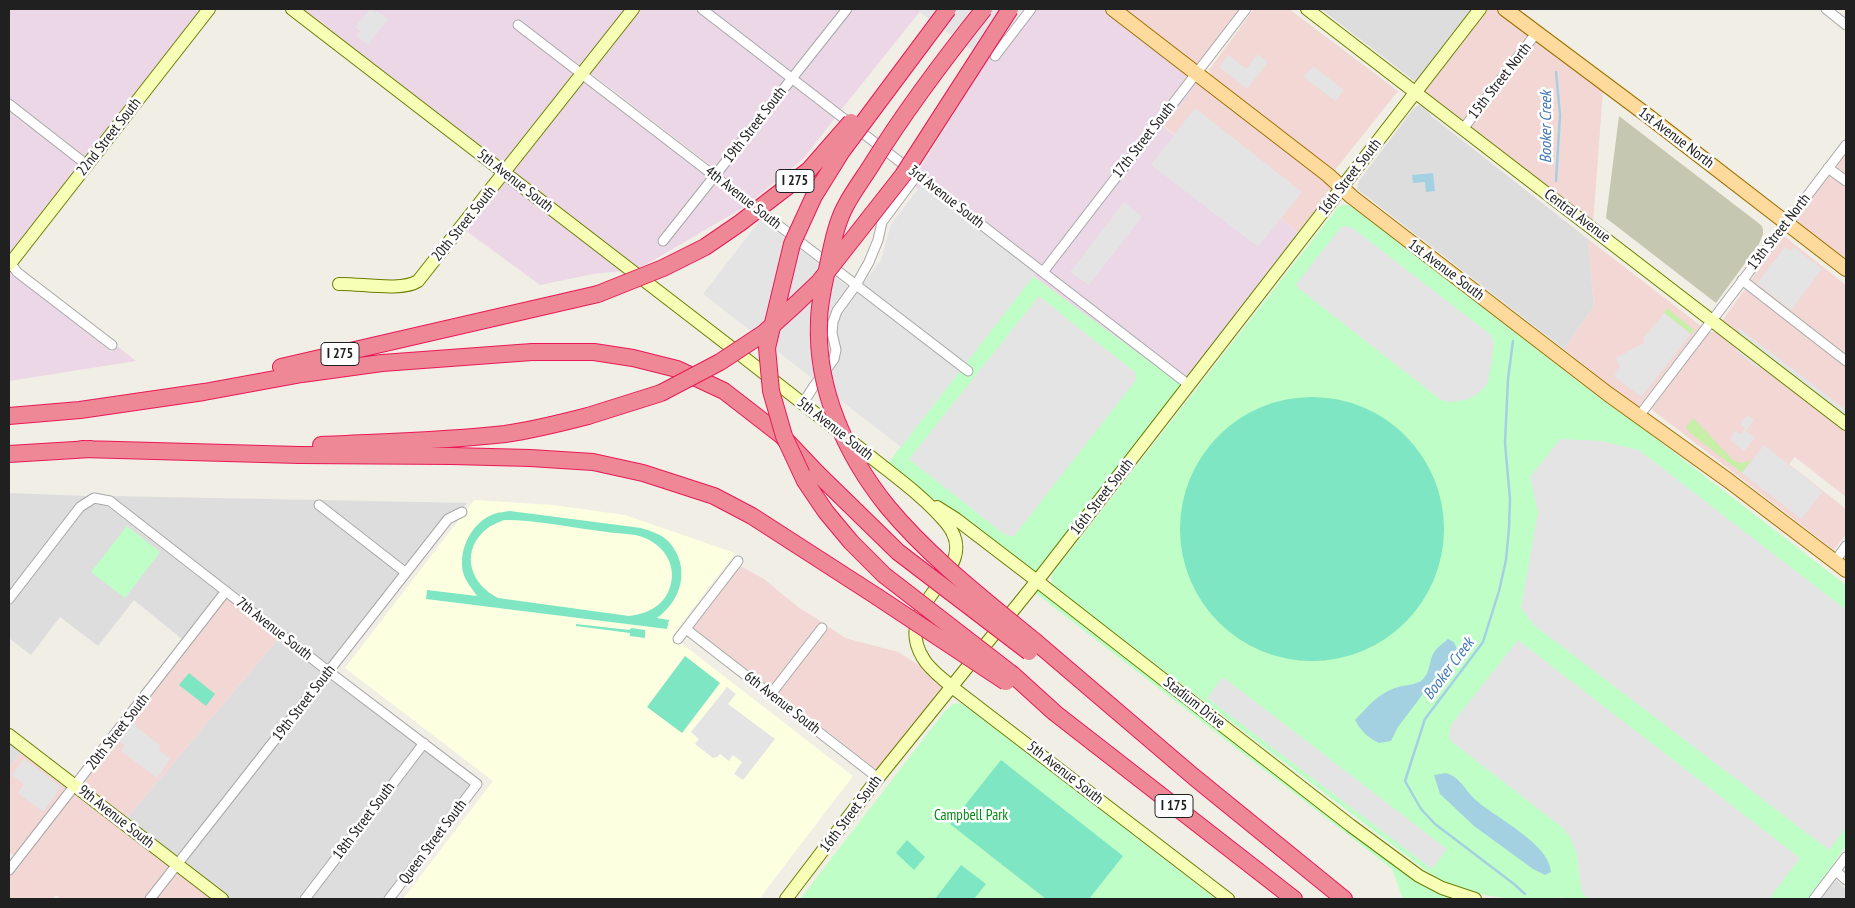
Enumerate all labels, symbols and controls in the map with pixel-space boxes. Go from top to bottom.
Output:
street label: 15th Street North [1465,39,1535,123]
street label: 19th Street South [720,83,790,167]
water label: Booker Creek [1536,91,1556,163]
street label: 22nd Street South [73,94,145,180]
street label: 17th Street South [1109,98,1179,182]
street label: 1st Avenue North [1635,104,1717,172]
street label: 16th Street South [1315,135,1385,219]
street label: 5th Avenue South [473,146,557,216]
street label: 3rd Avenue South [904,162,988,232]
street label: 4th Avenue South [701,163,785,233]
road number: I 275 [776,170,814,192]
street label: 20th Street South [428,183,500,265]
street label: Central Avenue [1540,185,1614,247]
street label: 13th Street North [1744,190,1814,274]
street label: 1st Avenue South [1404,236,1488,304]
road number: I 275 [321,342,359,366]
street label: 5th Avenue South [793,394,877,464]
street label: 16th Street South [1067,455,1137,539]
street label: 7th Avenue South [232,594,316,664]
water label: Booker Creek [1419,634,1479,704]
street label: 19th Street South [269,661,339,745]
street label: 6th Avenue South [740,668,824,738]
street label: Stadium Drive [1160,673,1228,733]
street label: 20th Street South [83,690,153,774]
street label: 5th Avenue South [1023,738,1107,808]
street label: 16th Street South [816,772,886,856]
street label: 18th Street South [329,779,399,863]
street label: 9th Avenue South [74,782,158,852]
road number: I 175 [1155,794,1193,818]
street label: Queen Street South [395,796,471,888]
park label: Campbell Park [934,807,1008,825]

